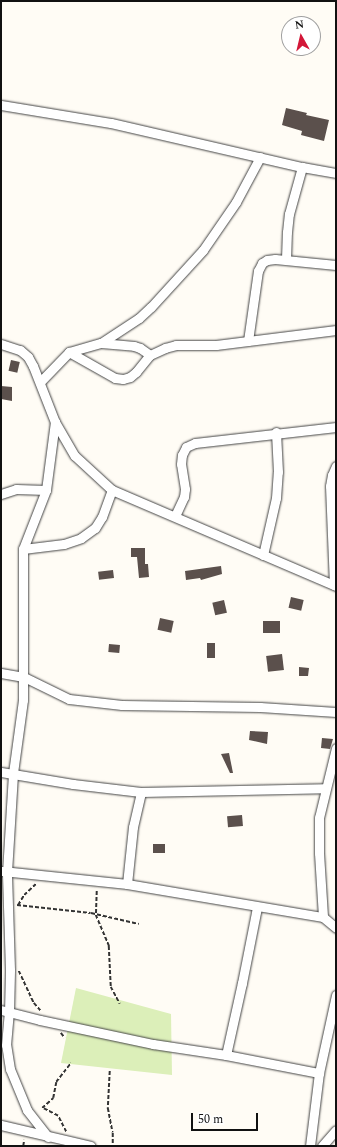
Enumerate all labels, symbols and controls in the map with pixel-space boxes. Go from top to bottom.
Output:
north arrow [281,16,321,56]
text: N [294,16,305,34]
scale bar [193,1105,260,1131]
text: 50 m [198,1110,223,1129]

